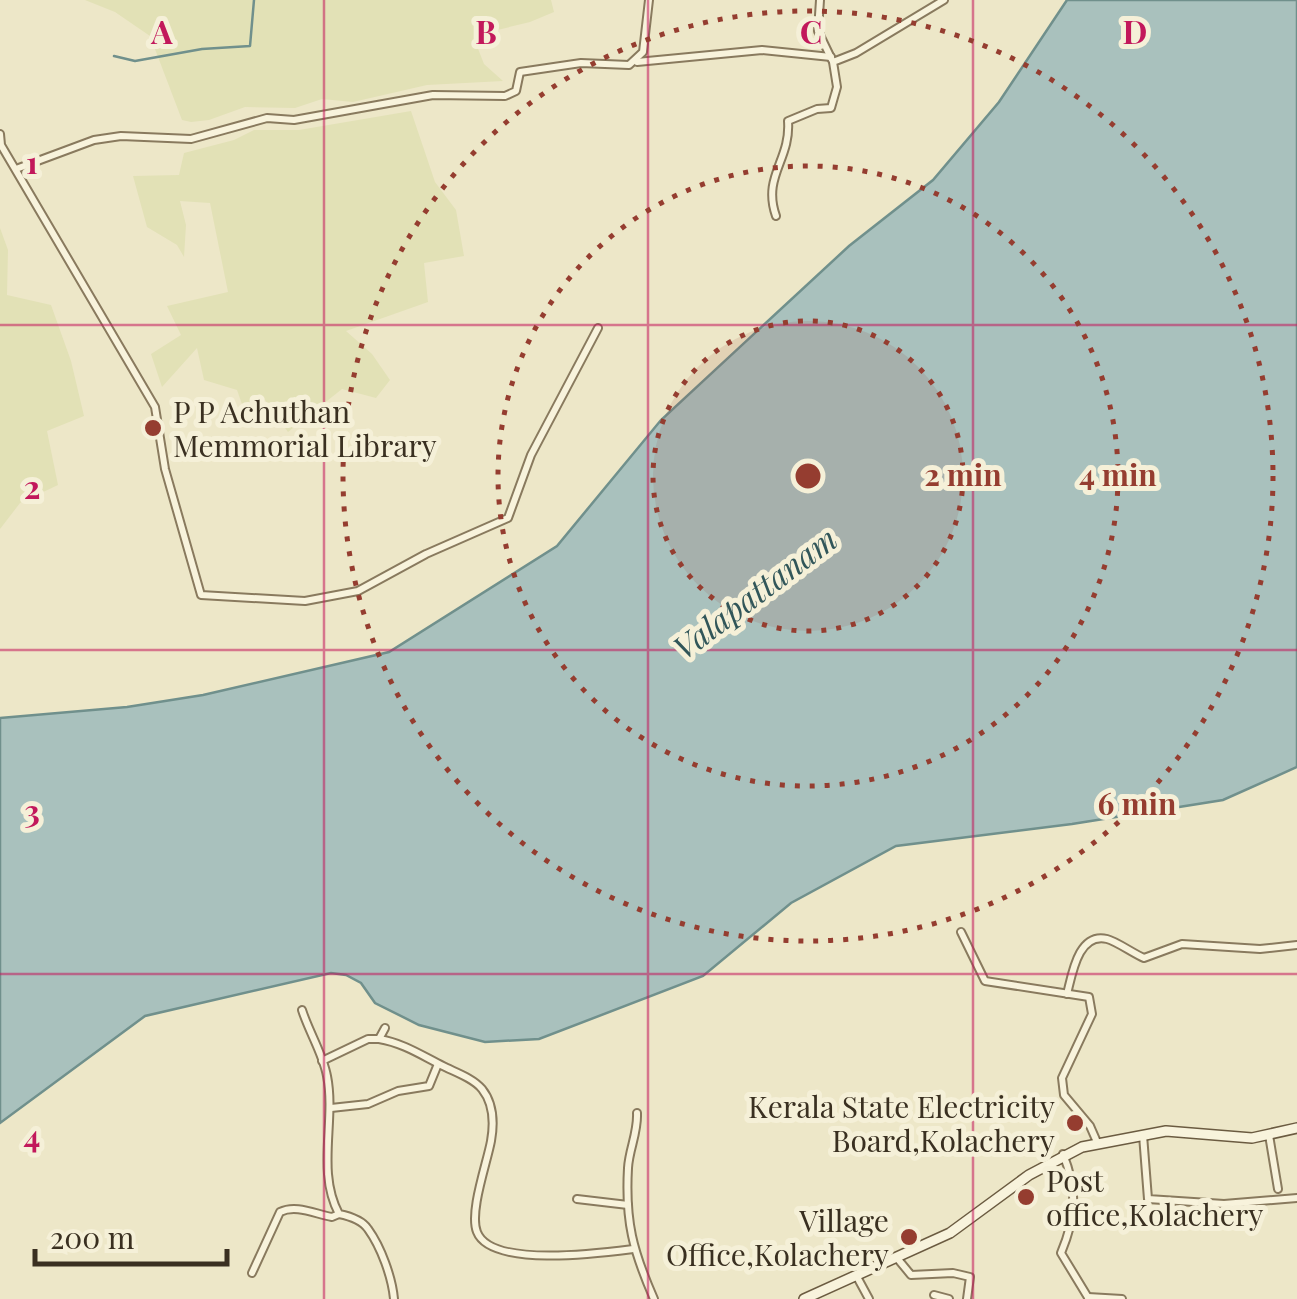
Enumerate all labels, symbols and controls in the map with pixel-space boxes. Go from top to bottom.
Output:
text: A [150,9,173,52]
text: B [475,9,497,52]
text: C [800,9,822,52]
text: D [1123,9,1147,52]
text: 1 [26,139,38,182]
place label: P P Achuthan Memmorial Library [173,391,437,465]
marker: P P Achuthan Memmorial Library [142,417,164,439]
text: 2 min [924,454,1002,494]
text: 4 min [1079,454,1157,494]
centre of rings [790,458,826,494]
text: 2 [24,464,40,507]
water label: Valapattanam [663,516,845,668]
text: 6 min [1098,783,1177,823]
text: 3 [24,788,40,831]
place label: Kerala State Electricity Board,Kolachery [748,1086,1055,1160]
marker: Kerala State Electricity Board,Kolachery [1064,1112,1086,1134]
text: 4 [24,1113,40,1156]
place label: Post office,Kolachery [1046,1160,1263,1234]
marker: Post office,Kolachery [1015,1186,1037,1208]
place label: Village Office,Kolachery [666,1200,889,1274]
scale bar [35,1204,228,1266]
text: 200 m [50,1217,135,1257]
marker: Village Office,Kolachery [898,1226,920,1248]

